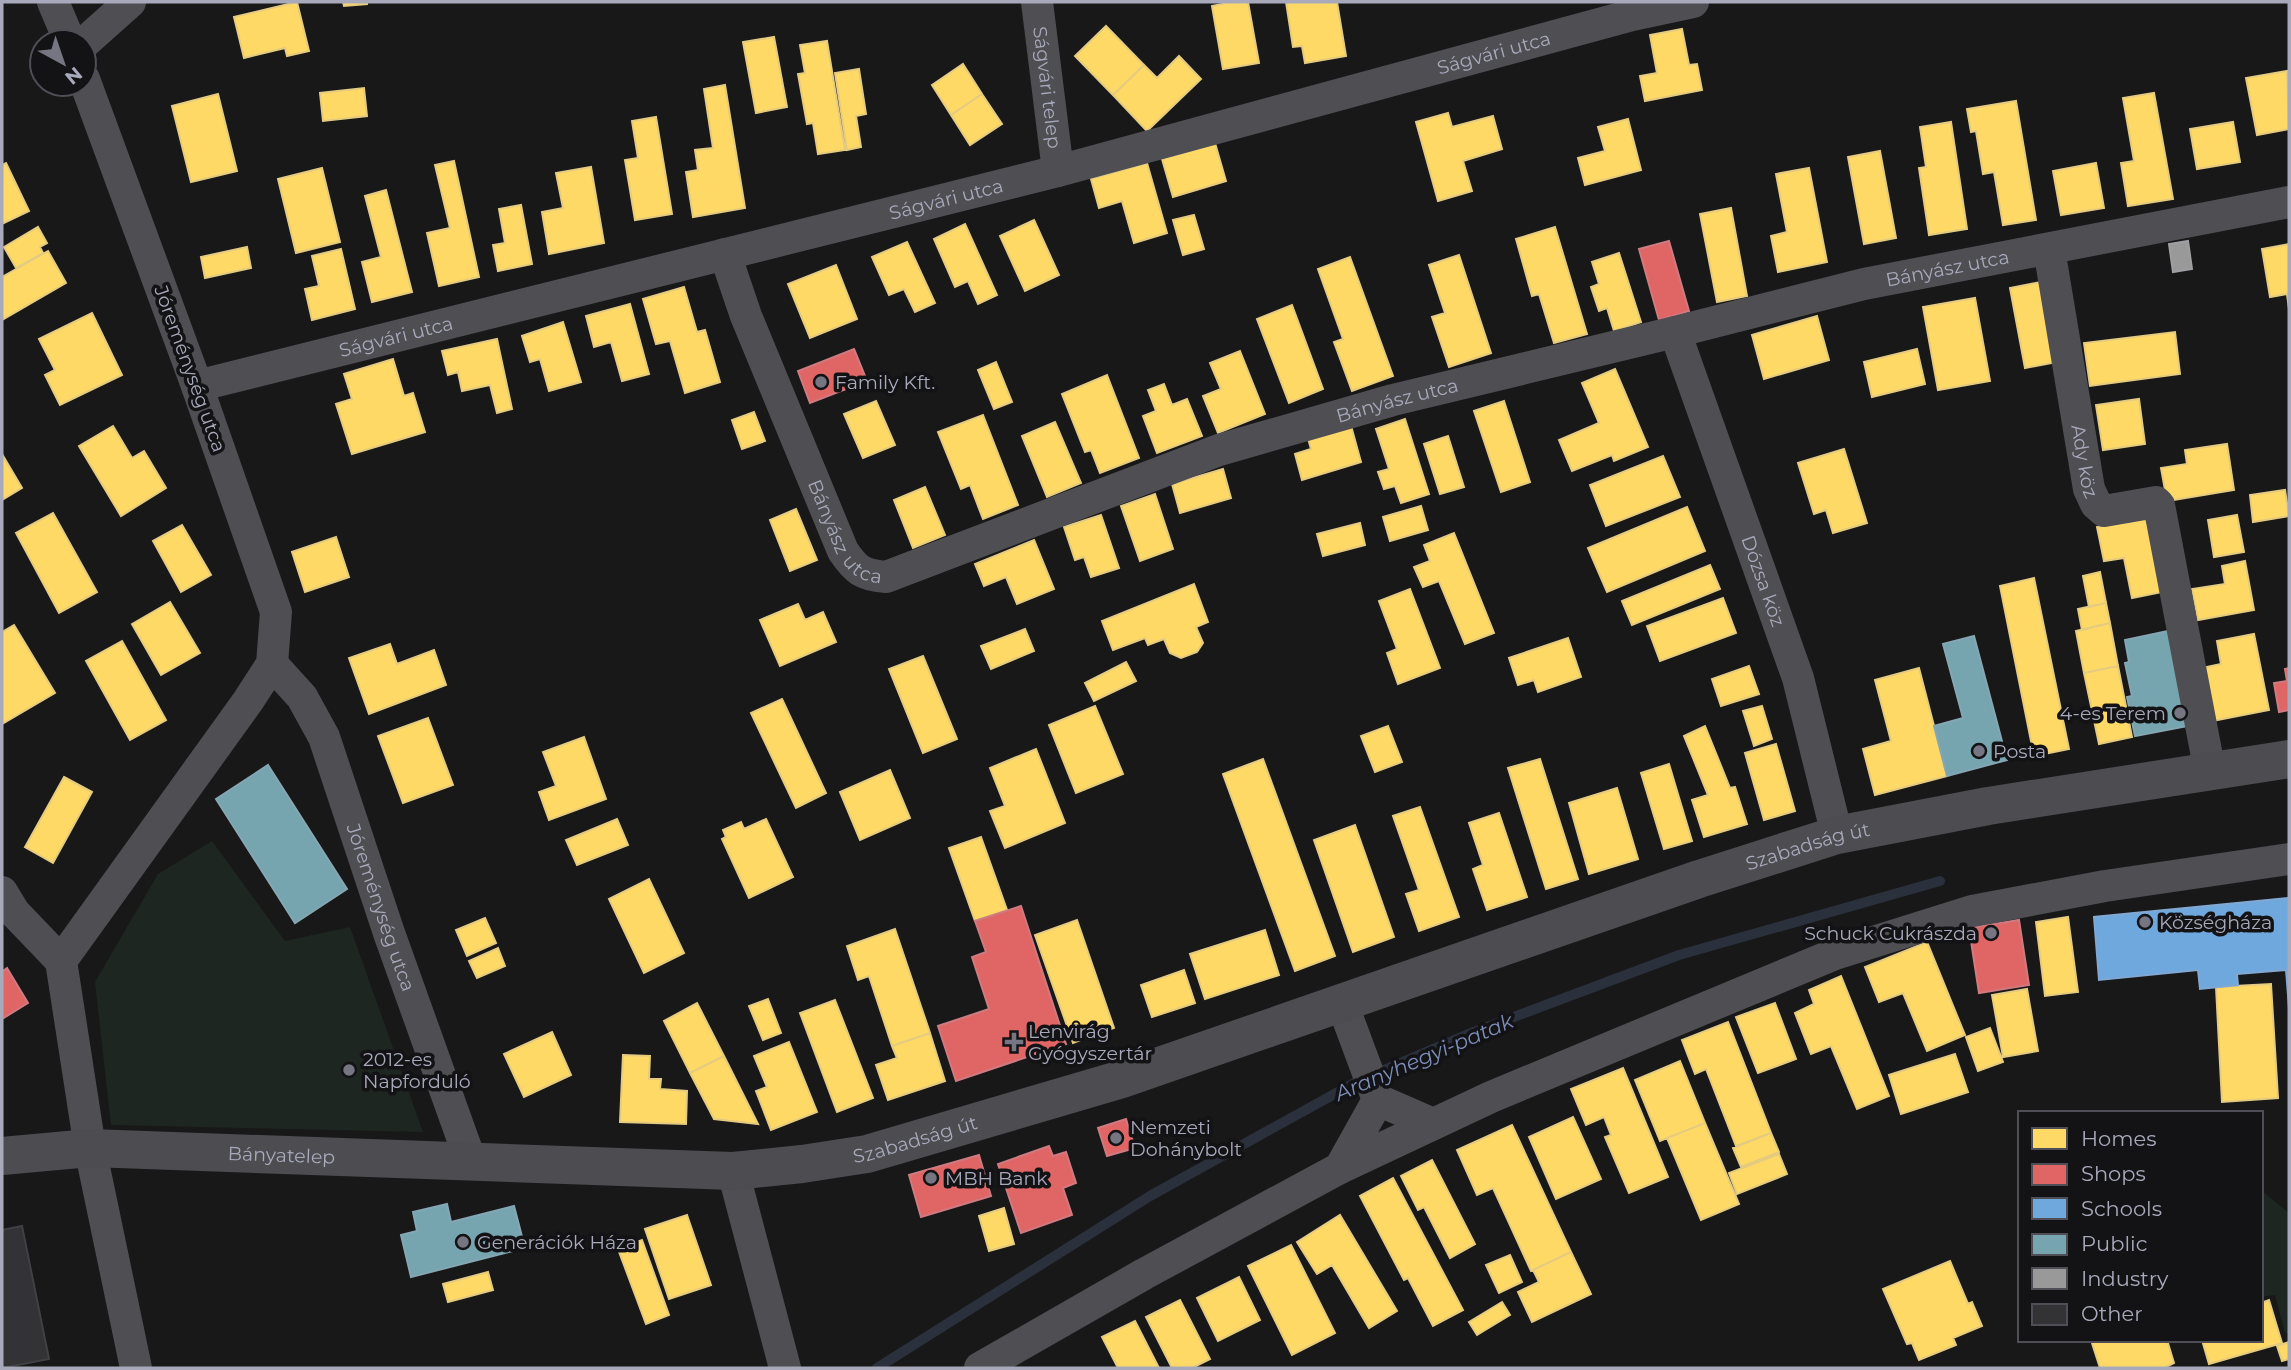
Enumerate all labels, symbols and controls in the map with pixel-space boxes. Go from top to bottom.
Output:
street label: Ságvári telep [1029,25,1067,150]
street label: Ságvári utca [1434,26,1553,79]
north arrow [28,28,98,98]
text: N [60,62,87,89]
street label: Ságvári utca [887,174,1005,224]
street label: Bányász utca [1884,245,2011,291]
street label: Jóreménység utca [149,282,231,455]
street label: Ságvári utca [336,311,455,362]
place label: Family Kft. [835,371,935,394]
street label: Bányász utca [1333,373,1460,427]
marker: Family Kft. [813,374,829,390]
street label: Ady köz [2067,423,2103,502]
street label: Bányász utca [803,476,884,588]
street label: Dózsa köz [1737,532,1790,629]
place label: 4-es Terem [2060,702,2166,725]
marker: 4-es Terem [2172,705,2188,721]
place label: Posta [1993,740,2046,763]
marker: Posta [1971,743,1987,759]
street label: Szabadság út [1743,817,1872,875]
street label: Jóreménység utca [342,820,420,994]
place label: Községháza [2159,911,2272,934]
marker: Községháza [2137,914,2153,930]
place label: Schuck Cukrászda [1804,922,1977,945]
marker: Schuck Cukrászda [1983,925,1999,941]
water label: Aranyhegyi-patak [1329,1007,1518,1107]
place label: Lenvirág Gyógyszertár [1028,1020,1152,1065]
marker: Lenvirág Gyógyszertár [1006,1034,1022,1050]
place label: 2012-es Napforduló [363,1048,471,1093]
marker: 2012-es Napforduló [341,1062,357,1078]
street label: Szabadság út [851,1111,980,1168]
legend [2018,1111,2263,1342]
place label: Nemzeti Dohánybolt [1130,1116,1242,1161]
text: Homes [2081,1126,2156,1151]
marker: Nemzeti Dohánybolt [1108,1130,1124,1146]
street label: Bányatelep [227,1141,336,1168]
text: Shops [2081,1161,2146,1186]
place label: MBH Bank [945,1167,1048,1190]
marker: MBH Bank [923,1170,939,1186]
text: Schools [2081,1196,2162,1221]
place label: Generációk Háza [477,1231,637,1254]
text: Public [2081,1231,2148,1256]
marker: Generációk Háza [455,1234,471,1250]
text: Industry [2081,1266,2169,1291]
text: Other [2081,1301,2143,1326]

